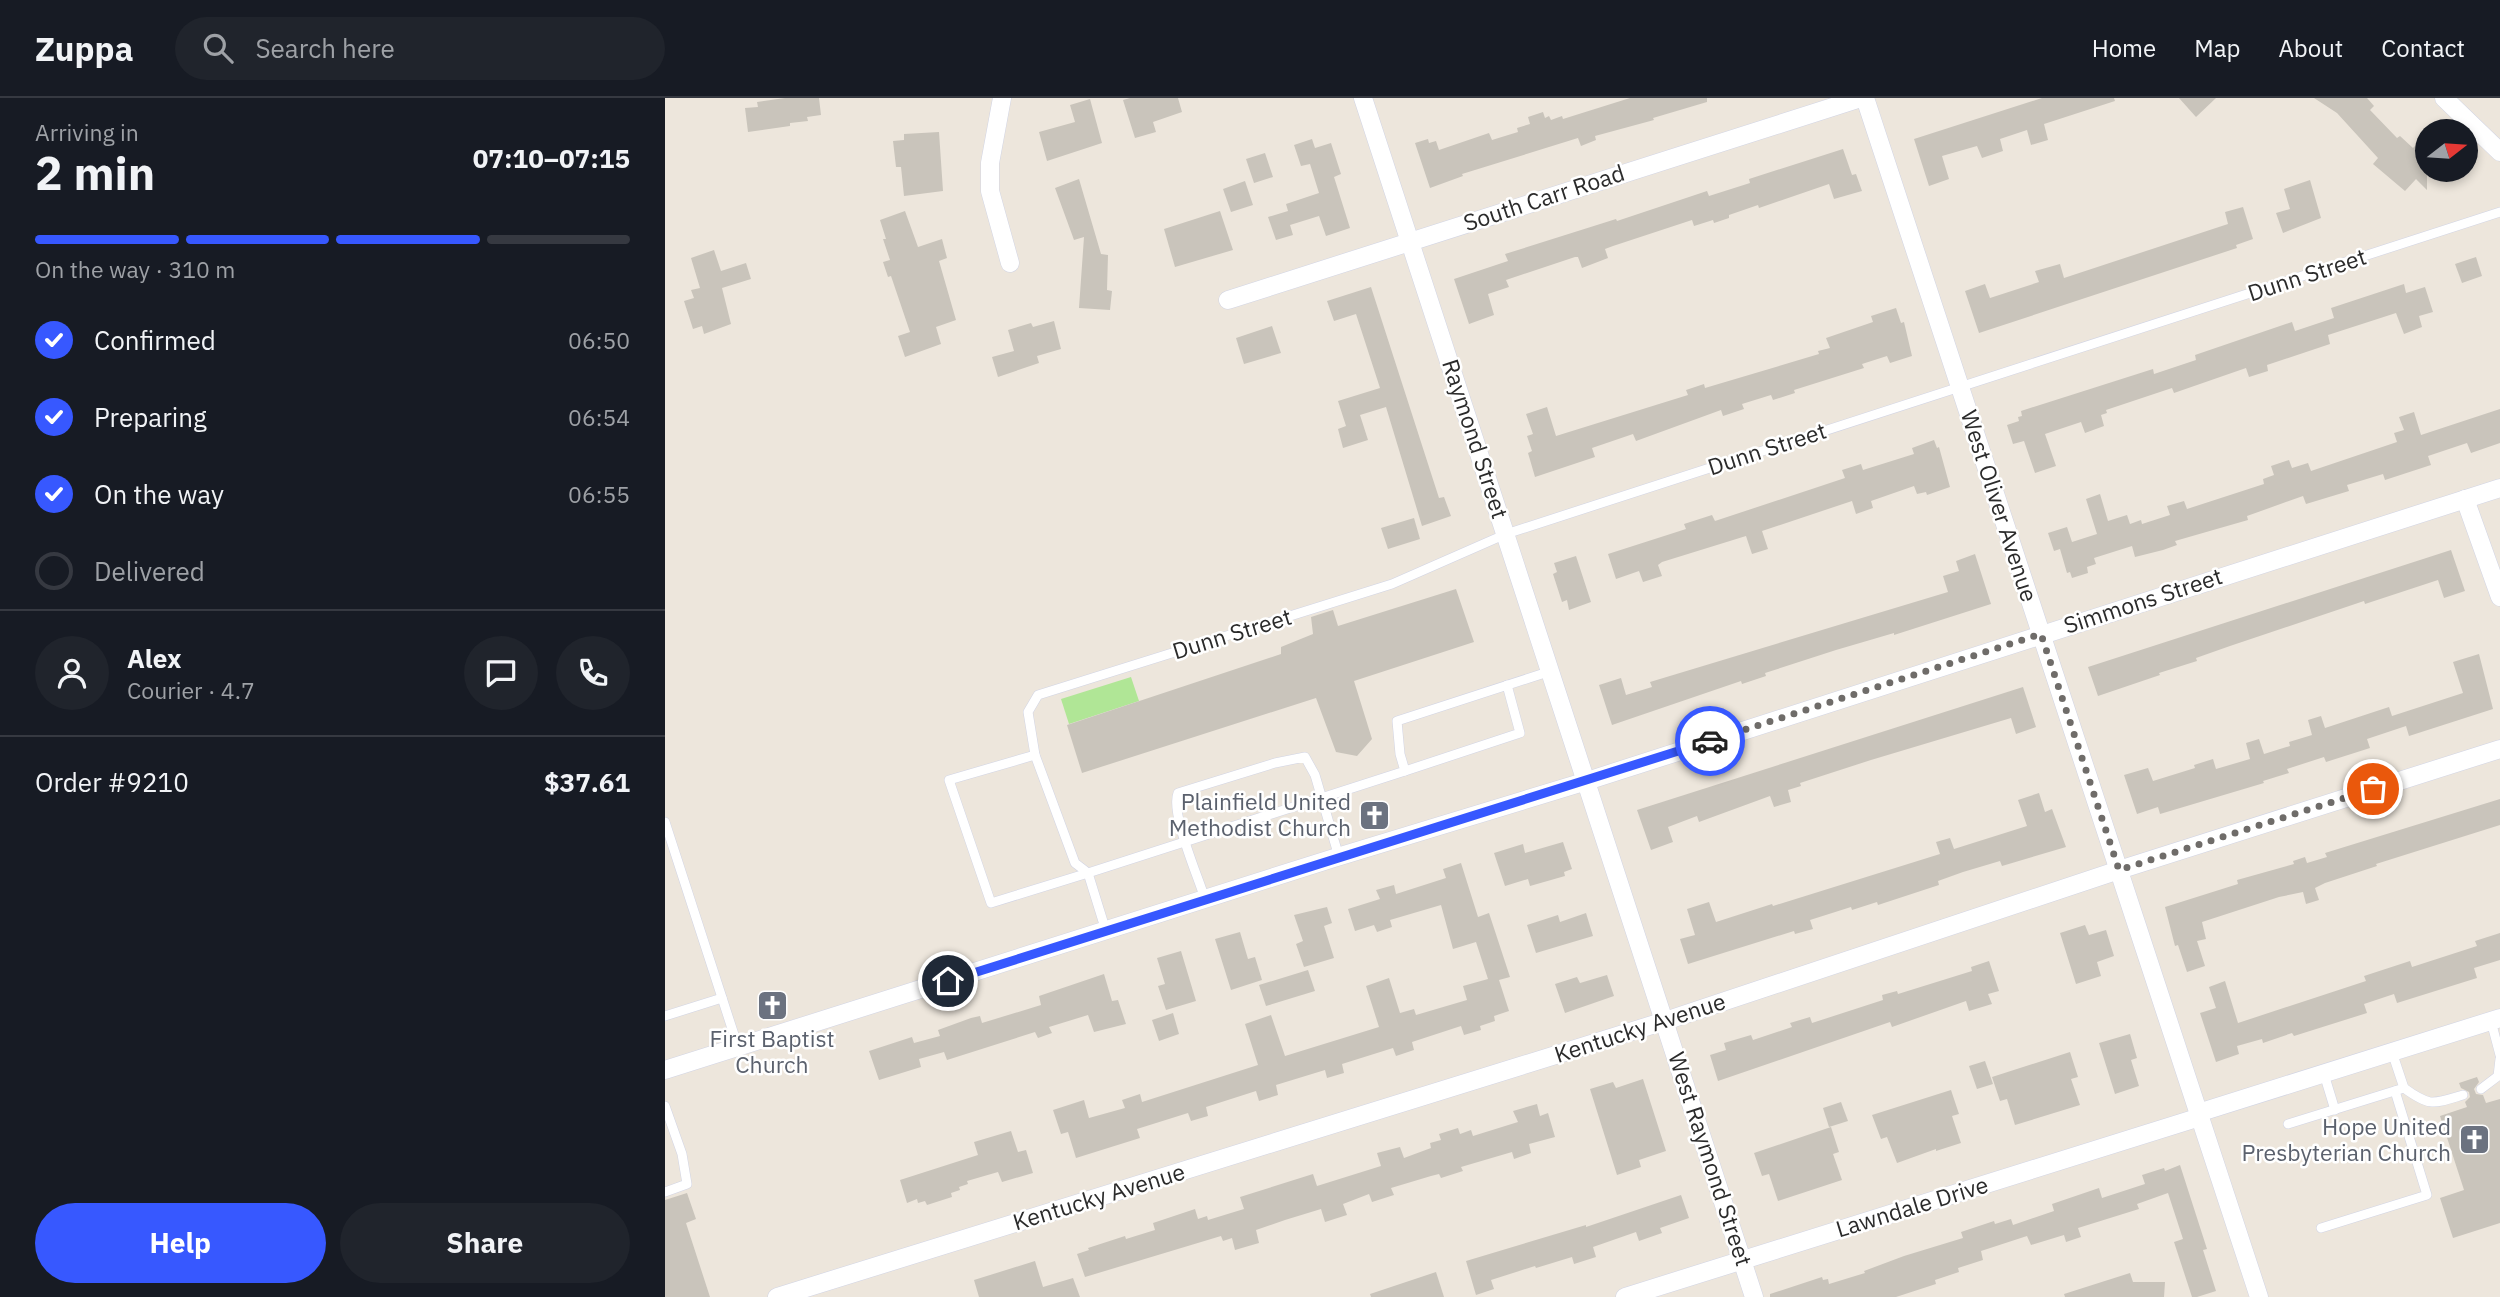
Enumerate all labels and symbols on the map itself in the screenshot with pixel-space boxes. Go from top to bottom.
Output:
north arrow [2415,119,2478,182]
street label: South Carr Road [1459,157,1628,237]
street label: Dunn Street [2243,241,2370,307]
street label: Raymond Street [1436,355,1516,522]
street label: West Oliver Avenue [1955,406,2045,605]
street label: Dunn Street [1703,415,1830,481]
street label: Simmons Street [2060,560,2226,640]
street label: Dunn Street [1168,601,1295,665]
courier [1675,706,1745,776]
pin [2343,759,2403,819]
place label: Plainfield United Methodist Church [1169,786,1351,842]
church icon: Plainfield United Methodist Church [1357,798,1391,832]
pin [918,951,978,1011]
street label: Kentucky Avenue [1550,985,1729,1069]
church icon: First Baptist Church [755,988,789,1022]
place label: First Baptist Church [709,1023,835,1079]
street label: West Raymond Street [1662,1048,1760,1270]
place label: Hope United Presbyterian Church [2241,1111,2451,1167]
church icon: Hope United Presbyterian Church [2457,1123,2491,1157]
street label: Kentucky Avenue [1009,1156,1188,1236]
street label: Lawndale Drive [1832,1169,1992,1243]

